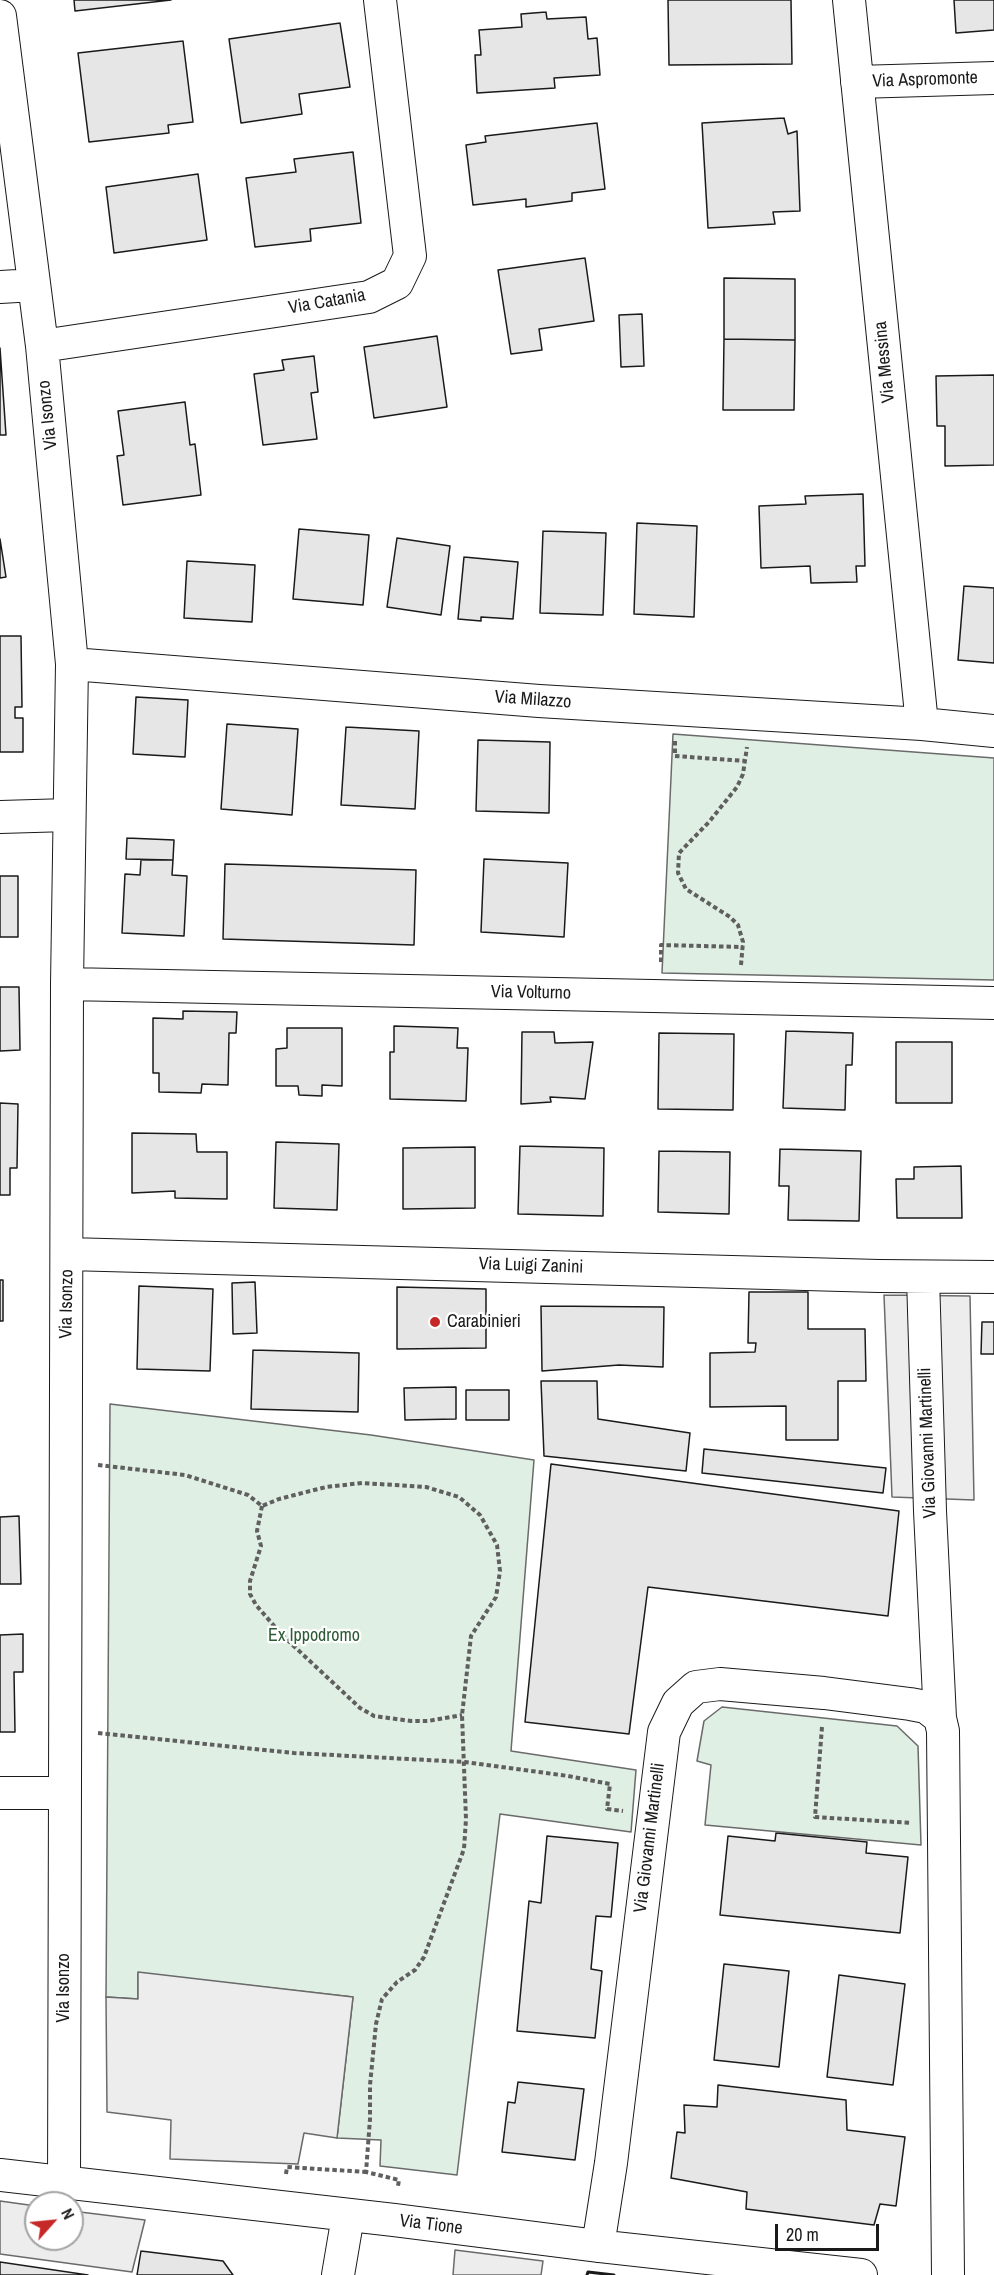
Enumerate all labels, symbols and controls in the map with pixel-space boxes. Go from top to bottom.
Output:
street label: Via Aspromonte [872,67,978,93]
street label: Via Catania [287,285,367,319]
street label: Via Messina [870,320,900,404]
street label: Via Isonzo [34,379,62,451]
street label: Via Milazzo [494,687,572,713]
street label: Via Volturno [491,982,571,1004]
street label: Via Luigi Zanini [478,1253,584,1279]
street label: Via Isonzo [56,1269,78,1339]
place label: Carabinieri [447,1311,521,1333]
marker: Carabinieri [428,1315,442,1329]
street label: Via Giovanni Martinelli [915,1367,941,1519]
park label: Ex Ippodromo [268,1625,360,1647]
street label: Via Giovanni Martinelli [630,1762,670,1914]
street label: Via Isonzo [53,1953,75,2023]
north arrow [24,2191,84,2251]
text: N [56,2205,80,2223]
street label: Via Tione [398,2210,464,2240]
scale bar [778,2212,882,2250]
text: 20 m [786,2222,819,2247]

